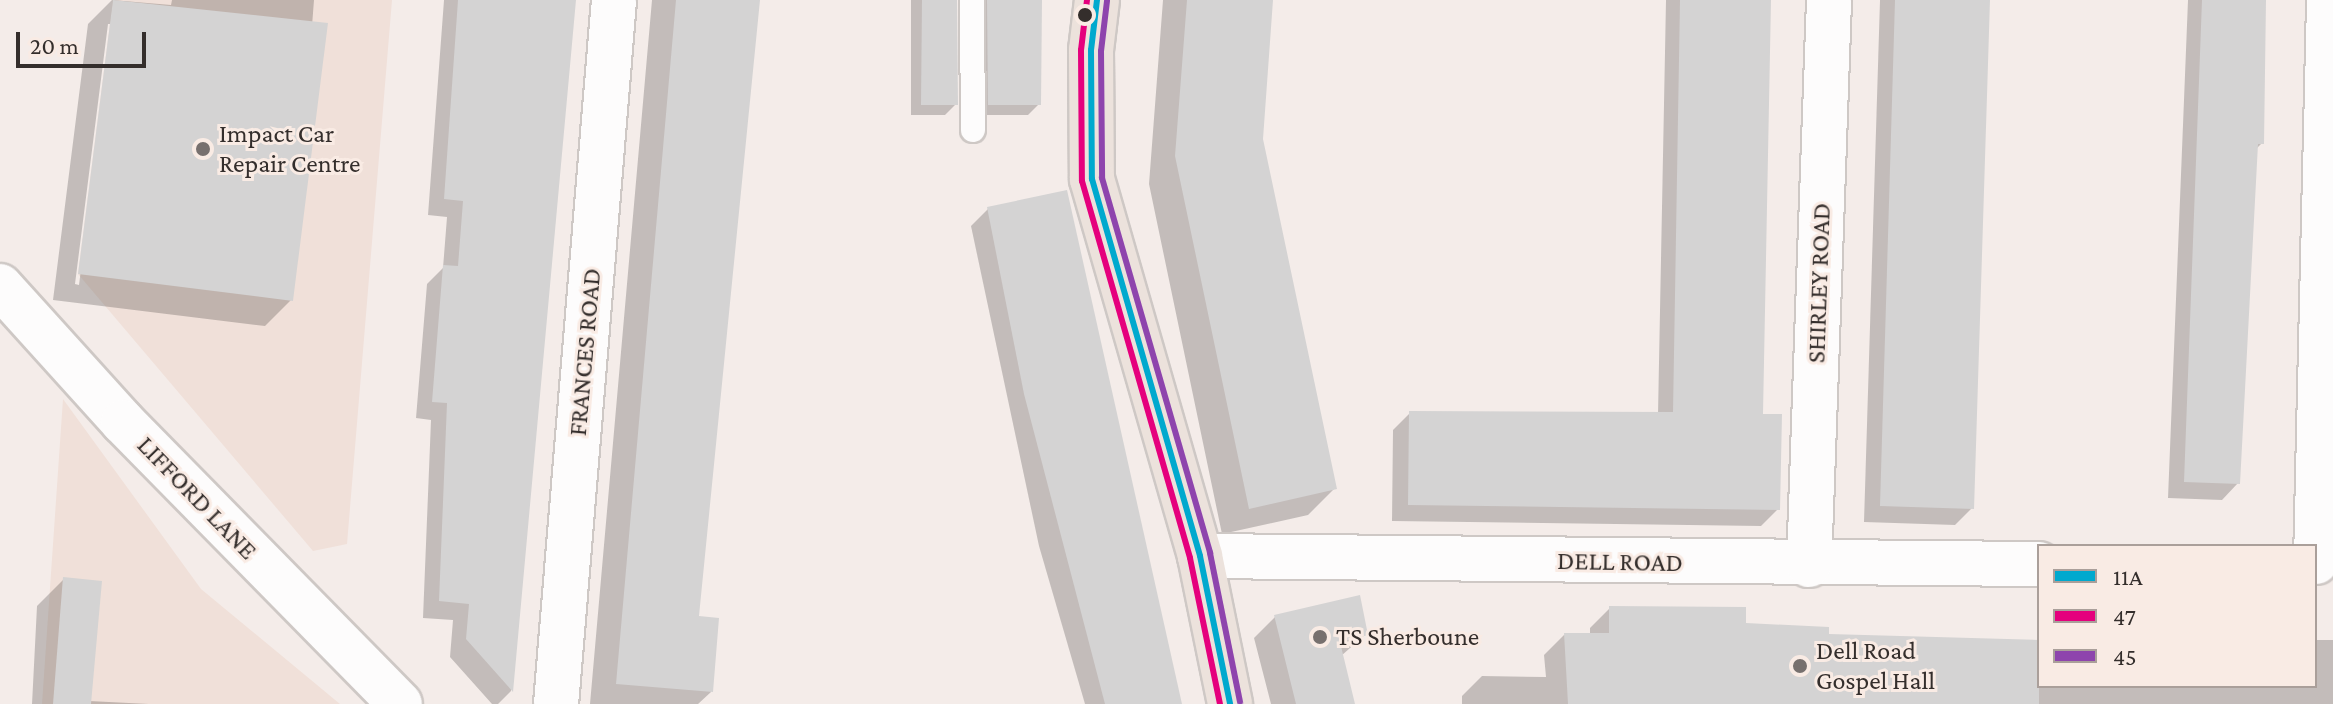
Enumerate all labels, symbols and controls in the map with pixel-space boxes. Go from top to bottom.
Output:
unlabelled marker [1077,7,1093,23]
scale bar [20,16,150,66]
text: 20 m [30,32,79,59]
place label: Impact Car Repair Centre [219,118,360,180]
marker: Impact Car Repair Centre [194,140,212,158]
street label: SHIRLEY ROAD [1801,202,1837,364]
street label: FRANCES ROAD [562,267,608,437]
street label: LIFFORD LANE [130,430,264,566]
legend [2037,544,2317,688]
street label: DELL ROAD [1557,545,1683,579]
text: 11A [2113,563,2143,590]
text: 47 [2113,603,2136,630]
place label: TS Sherboune [1336,621,1479,653]
marker: TS Sherboune [1311,628,1329,646]
place label: Dell Road Gospel Hall [1816,635,1935,696]
text: 45 [2113,643,2136,670]
marker: Dell Road Gospel Hall [1791,657,1809,675]

